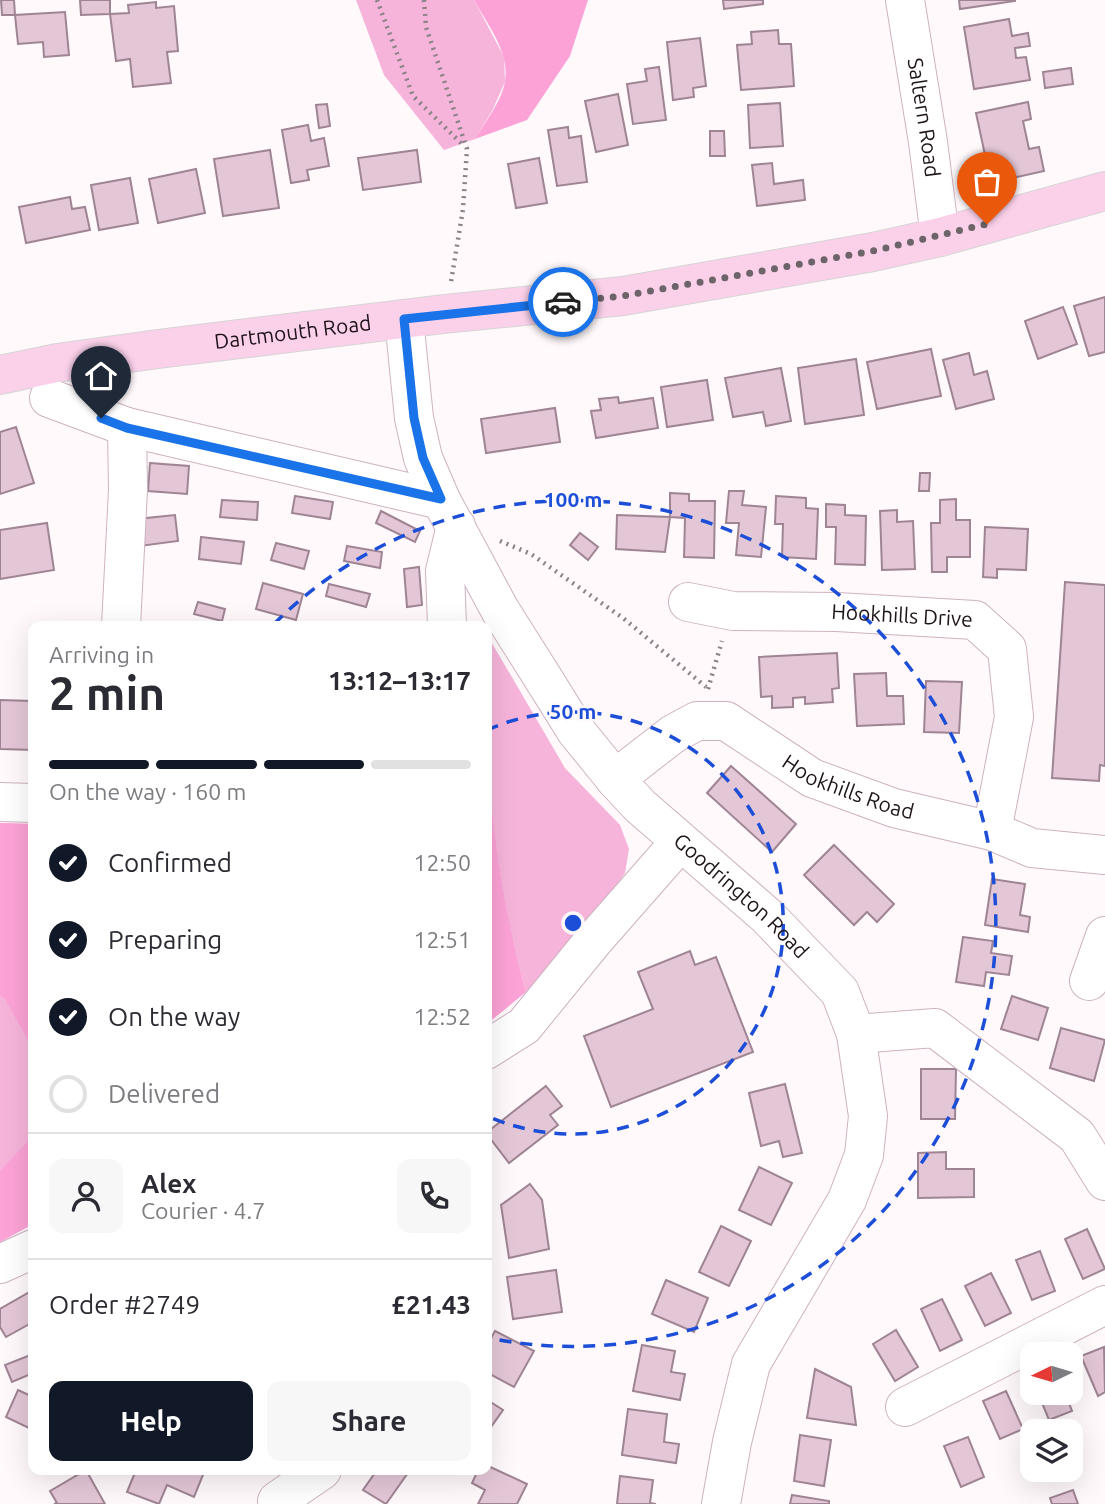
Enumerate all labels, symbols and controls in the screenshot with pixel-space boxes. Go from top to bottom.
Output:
street label: Saltern Road [904,56,945,178]
pin [957,152,1017,224]
icon: bag [968,163,1006,201]
courier [528,267,598,337]
icon: car [544,283,582,321]
street label: Dartmouth Road [213,310,372,353]
pin [71,346,131,418]
icon: home [82,357,120,395]
text: 100 m [544,487,602,511]
street label: Hookhills Drive [831,599,973,631]
text: Arriving in [49,642,154,667]
text: 13:12–13:17 [328,666,471,695]
text: 2 min [49,667,165,719]
text: 50 m [550,699,596,723]
street label: Hookhills Road [778,749,916,823]
text: On the way · 160 m [49,779,246,804]
street label: Goodrington Road [669,828,814,963]
icon: check [49,844,87,882]
text: Confirmed [108,848,232,877]
text: 12:50 [413,850,471,875]
centre of rings [561,911,585,935]
icon: check [49,921,87,959]
text: Preparing [108,925,222,954]
text: 12:51 [413,927,471,952]
icon: check [49,998,87,1036]
text: On the way [108,1002,240,1031]
text: 12:52 [413,1004,471,1029]
text: Delivered [108,1079,220,1108]
button: person [49,1159,123,1233]
button: phone [397,1159,471,1233]
text: Alex [141,1169,196,1198]
text: Courier · 4.7 [141,1198,265,1223]
text: Order #2749 [49,1290,200,1319]
text: £21.43 [391,1290,471,1319]
north arrow [1020,1342,1083,1405]
map controls [1020,1342,1083,1482]
button: Help [49,1381,253,1461]
button: Share [267,1381,471,1461]
button: layers [1020,1419,1083,1482]

